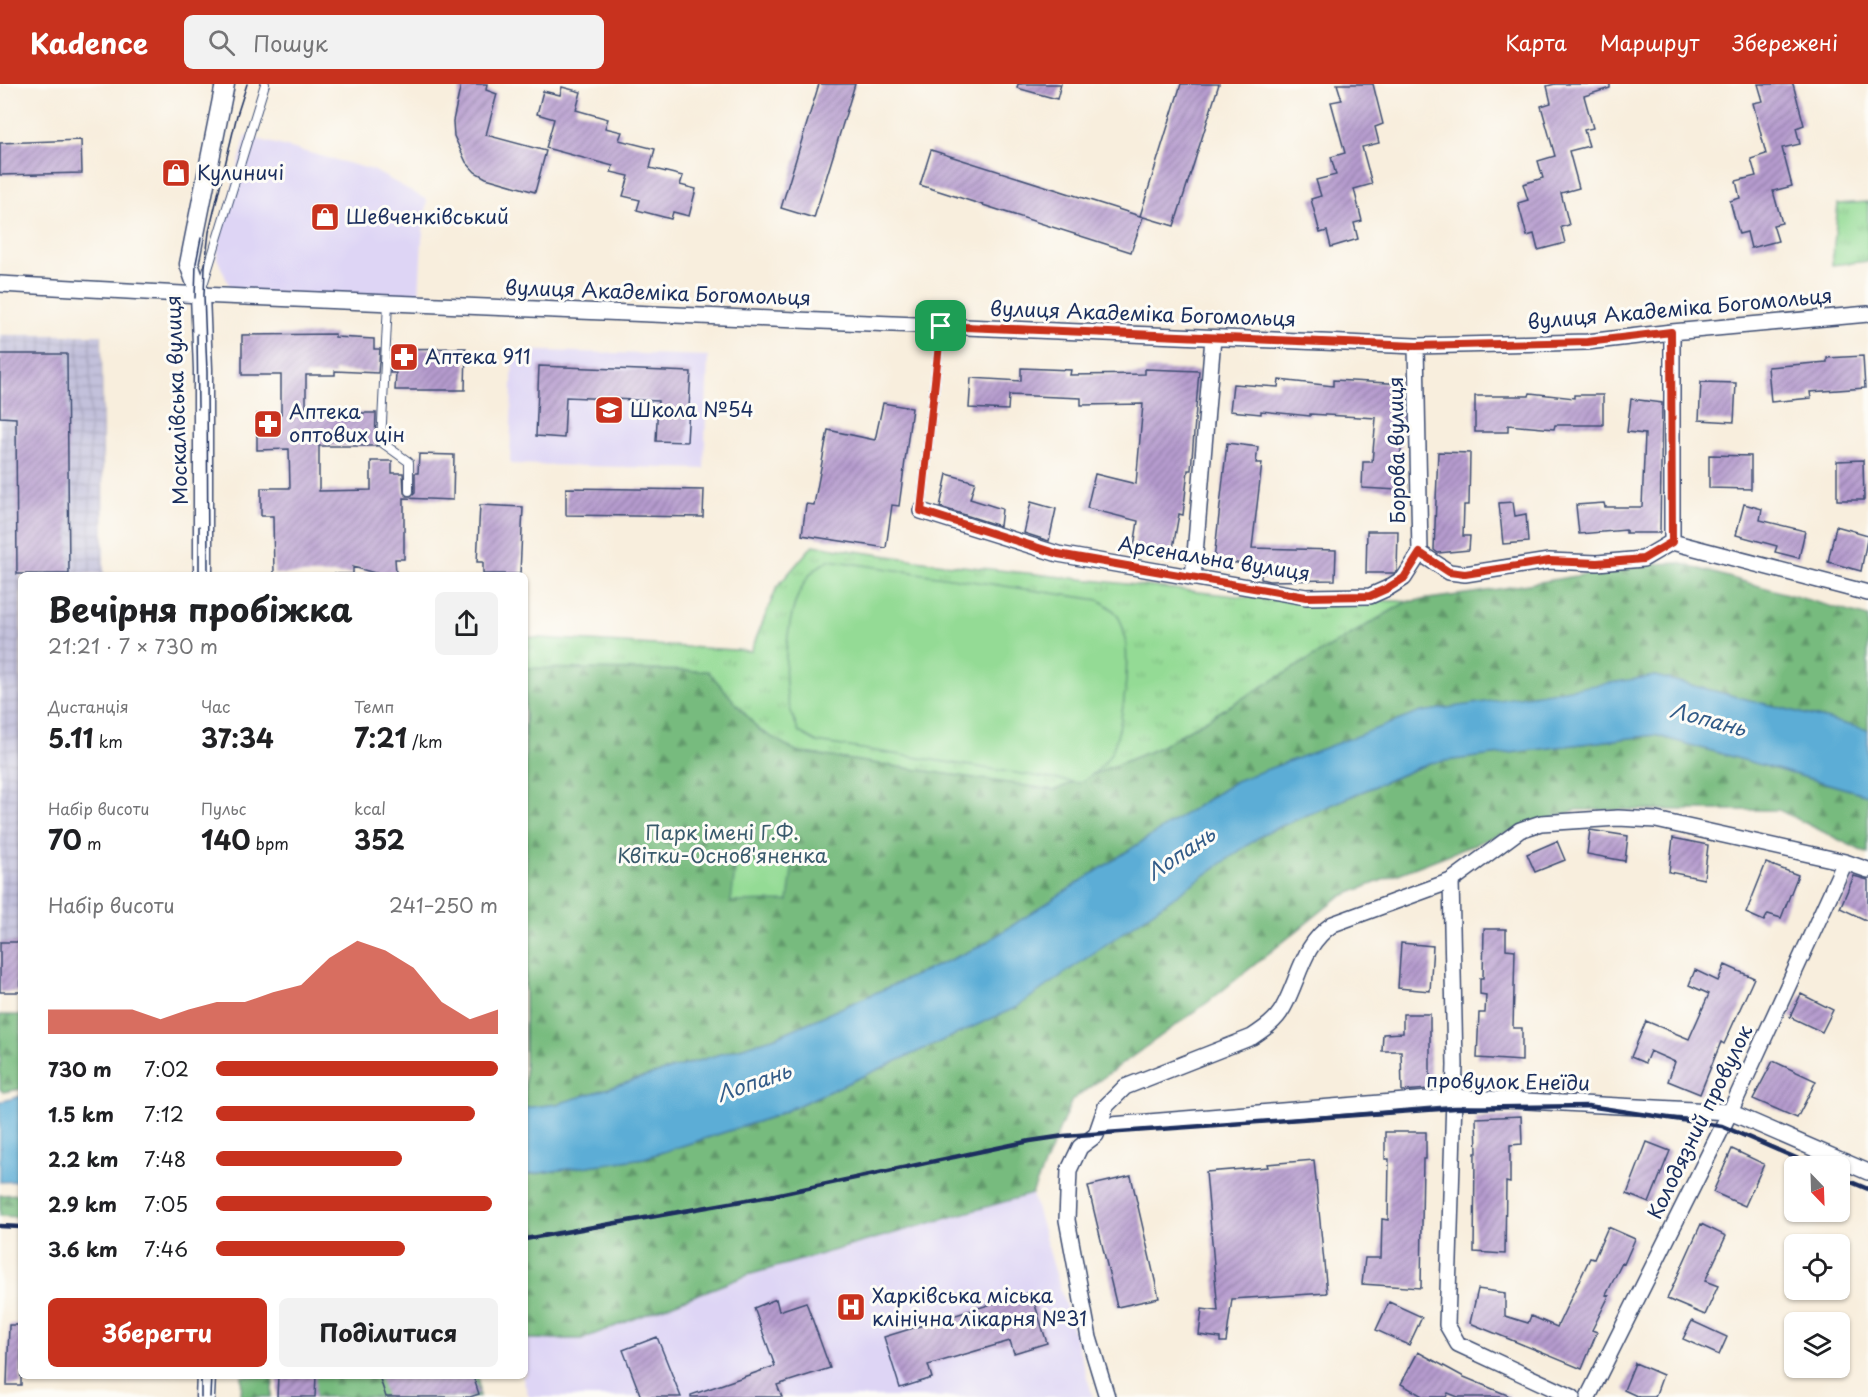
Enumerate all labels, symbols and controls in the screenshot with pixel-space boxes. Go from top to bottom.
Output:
search box [184,15,604,69]
text: Kadence [30,21,148,64]
icon: search [205,26,238,59]
text: Пошук [253,26,328,59]
text: Карта [1505,26,1567,58]
text: Маршрут [1600,26,1699,58]
text: Збережені [1732,26,1838,58]
shop icon: Кулиничі [160,157,192,189]
place label: Кулиничі [197,157,284,187]
shop icon: Шевченківський [309,201,341,233]
place label: Шевченківський [346,201,509,231]
street label: вулиця Академіка Богомольця [505,272,811,312]
street label: вулиця Академіка Богомольця [1526,280,1834,336]
street label: вулиця Академіка Богомольця [990,293,1296,333]
street label: Москалівська вулиця [157,295,195,505]
pin [915,300,966,351]
icon: arrive [924,309,957,342]
pharmacy icon: Аптека 911 [388,341,420,373]
place label: Аптека 911 [425,341,531,371]
street label: Борова вулиця [1380,376,1412,524]
school or university icon: Школа №54 [593,394,625,426]
place label: Школа №54 [630,394,754,424]
place label: Аптека оптових цін [289,396,405,449]
pharmacy icon: Аптека оптових цін [252,408,284,440]
street label: Арсенальна вулиця [1116,528,1312,588]
text: Вечірня пробіжка [48,583,353,633]
button: share [435,592,498,655]
text: 21:21 · 7 × 730 m [48,631,218,661]
water label: Лопань [1667,693,1751,744]
text: Дистанція [48,694,129,718]
text: Час [201,694,230,718]
text: Темп [354,694,394,718]
text: 5.11 [48,718,94,757]
text: 37:34 [201,718,274,757]
text: 7:21 [354,718,407,757]
text: km [94,729,123,753]
text: /km [407,729,443,753]
text: Набір висоти [48,796,149,820]
text: Пульс [201,796,246,820]
text: kcal [354,796,386,820]
park label: Парк імені Г.Ф. Квітки-Основ'яненка [617,817,828,870]
water label: Лопань [1139,817,1222,887]
text: 70 [48,820,82,859]
text: 140 [201,820,251,859]
text: 352 [354,820,405,859]
text: m [82,831,102,855]
text: bpm [251,831,289,855]
text: Набір висоти [48,890,175,920]
text: 241–250 m [389,890,498,920]
street label: Колодязний провулок [1639,1019,1759,1224]
water label: Лопань [712,1053,796,1109]
text: 730 m [48,1054,112,1084]
text: 7:02 [144,1054,189,1084]
street label: провулок Енеїди [1426,1065,1590,1097]
text: 1.5 km [48,1099,114,1129]
text: 7:12 [144,1099,184,1129]
text: 2.2 km [48,1144,118,1174]
text: 7:48 [144,1144,186,1174]
north arrow [1784,1156,1850,1222]
map controls [1784,1156,1850,1378]
text: 2.9 km [48,1189,117,1219]
text: 7:05 [144,1189,188,1219]
text: 3.6 km [48,1234,118,1264]
text: 7:46 [144,1234,188,1264]
button: locate [1784,1234,1850,1300]
place label: Харківська міська клінічна лікарня №31 [872,1280,1087,1333]
hospital icon: Харківська міська клінічна лікарня №31 [835,1291,867,1323]
button: Зберегти [48,1298,267,1367]
button: Поділитися [279,1298,498,1367]
button: layers [1784,1312,1850,1378]

